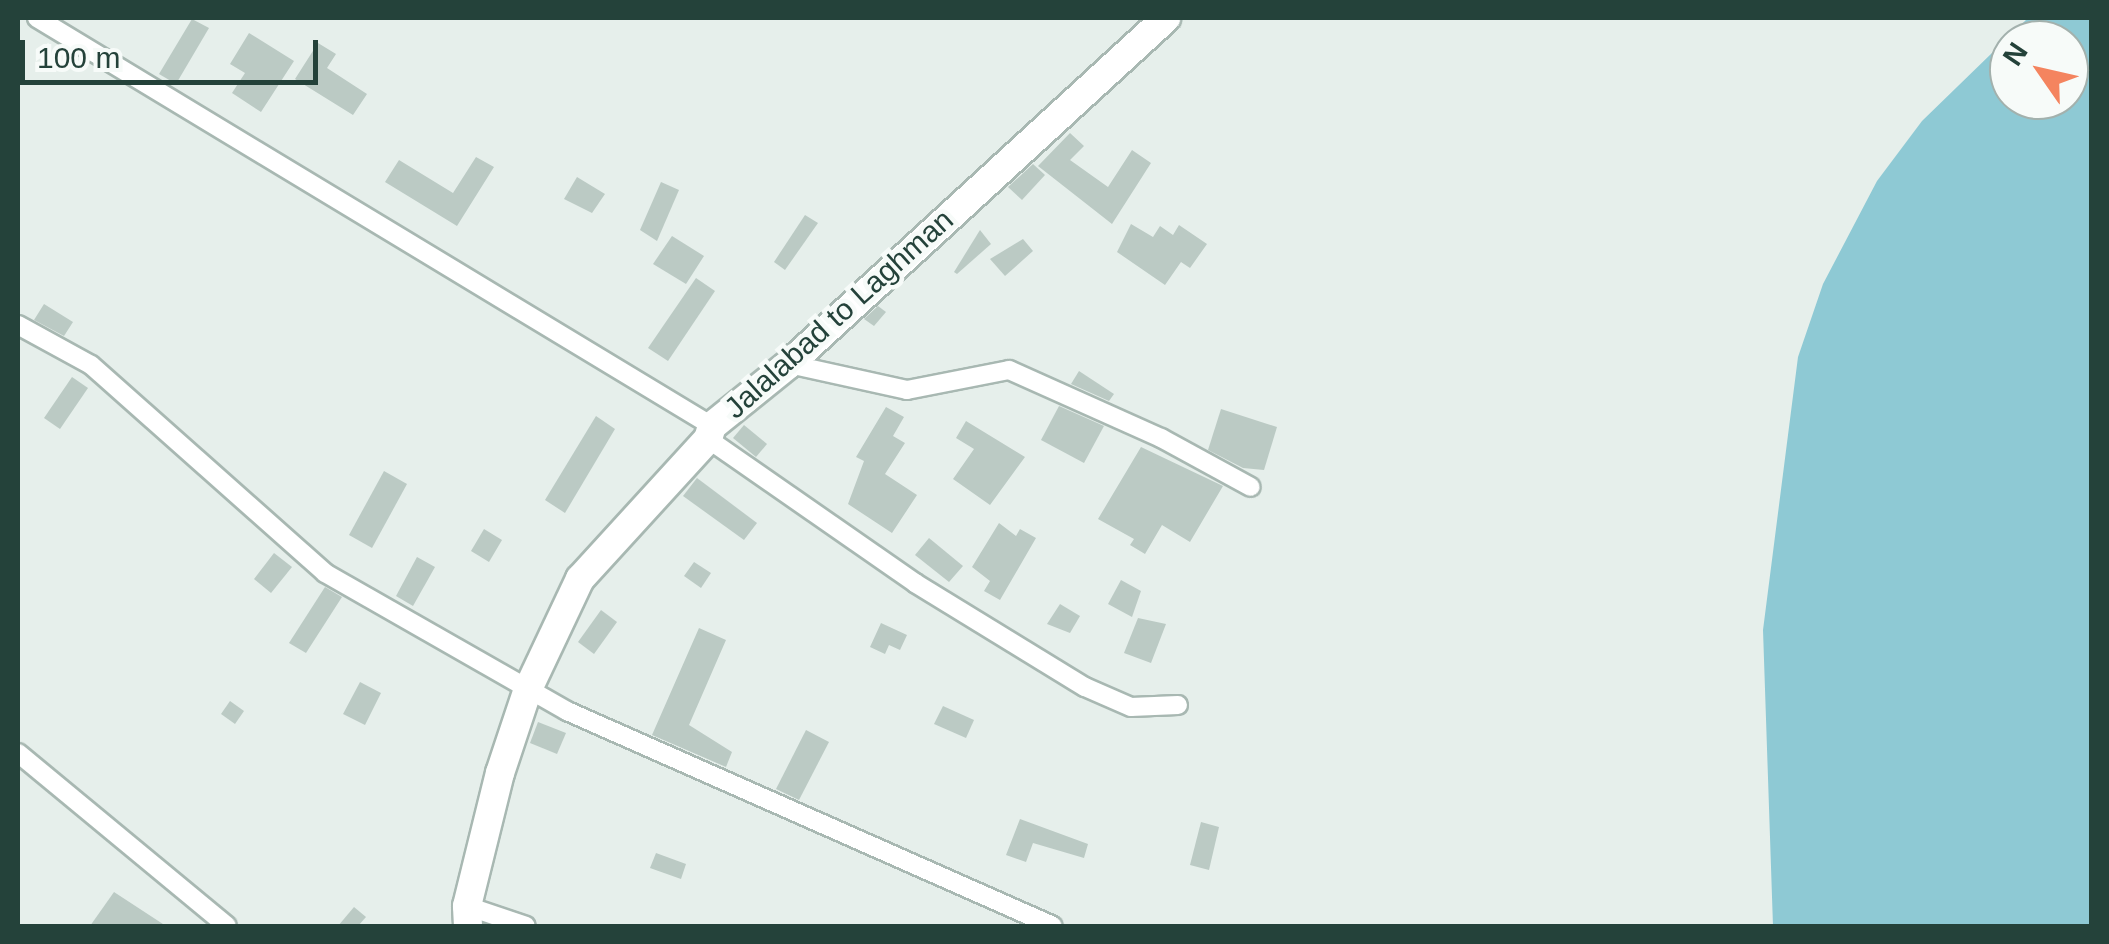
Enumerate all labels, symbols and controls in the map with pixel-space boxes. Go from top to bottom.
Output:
scale bar [25,20,322,82]
north arrow [1989,20,2089,120]
text: N [1997,37,2034,71]
text: 100 m [37,41,120,74]
street label: Jalalabad to Laghman [717,202,961,426]

